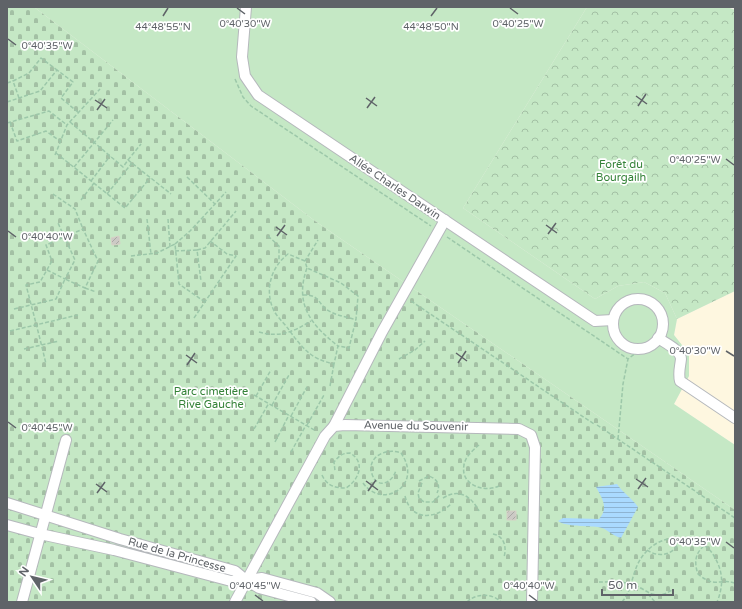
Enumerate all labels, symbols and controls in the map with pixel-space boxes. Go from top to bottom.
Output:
text: 0°40'30"W [219,18,271,30]
text: 0°40'25"W [492,18,544,30]
text: 44°48'55"N [135,21,191,33]
text: 44°48'50"N [403,21,459,33]
text: 0°40'35"W [21,40,73,52]
street label: Allée Charles Darwin [347,152,443,222]
text: 0°40'25"W [669,154,721,166]
park label: Forêt du Bourgailh [596,158,646,184]
text: 0°40'40"W [21,231,73,243]
text: 0°40'30"W [669,345,721,357]
park label: Parc cimetière Rive Gauche [174,385,248,411]
street label: Avenue du Souvenir [364,419,469,433]
text: 0°40'45"W [21,422,73,434]
street label: Rue de la Princesse [127,535,227,575]
text: 0°40'35"W [669,536,721,548]
north arrow [12,557,52,597]
text: N [16,564,32,579]
scale bar [602,571,673,597]
text: 50 m [608,578,637,592]
text: 0°40'45"W [229,580,281,592]
text: 0°40'40"W [503,580,555,592]

